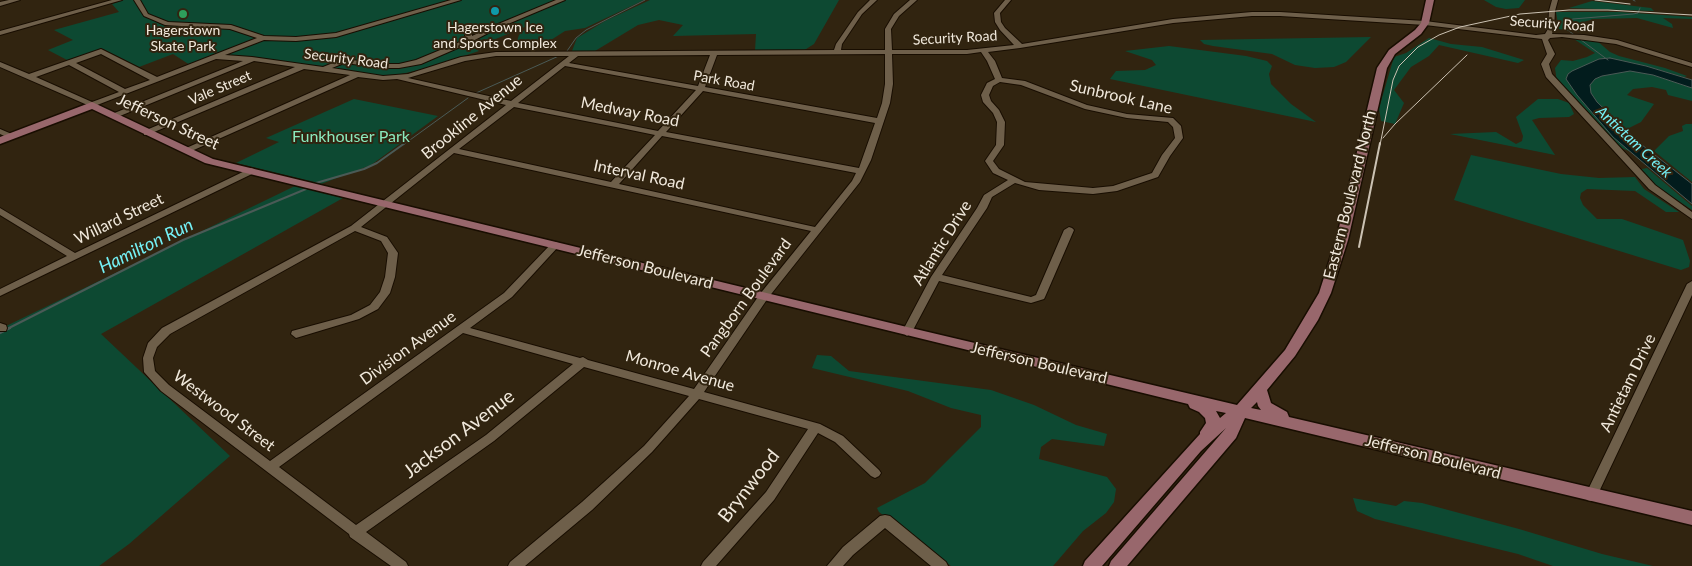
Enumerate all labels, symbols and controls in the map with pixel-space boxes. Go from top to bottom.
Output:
marker: Hagerstown Ice and Sports Complex [489,5,501,17]
marker: Hagerstown Skate Park [177,8,189,20]
street label: Security Road [1509,13,1595,35]
place label: Hagerstown Ice and Sports Complex [433,19,557,52]
place label: Hagerstown Skate Park [146,22,220,54]
street label: Security Road [912,27,998,49]
street label: Security Road [303,45,389,73]
street label: Vale Street [186,67,254,109]
street label: Park Road [692,67,756,95]
street label: Brookline Avenue [418,71,526,163]
street label: Sunbrook Lane [1068,76,1174,118]
street label: Jefferson Street [114,90,222,154]
street label: Medway Road [579,93,681,131]
water label: Antietam Creek [1592,102,1676,182]
street label: Eastern Boulevard North [1320,109,1380,281]
park label: Funkhouser Park [292,127,410,147]
street label: Interval Road [592,156,686,194]
street label: Willard Street [71,189,167,249]
street label: Atlantic Drive [908,197,976,289]
water label: Hamilton Run [95,214,197,278]
street label: Pangborn Boulevard [696,235,796,361]
street label: Jefferson Boulevard [575,241,715,293]
street label: Division Avenue [356,307,460,389]
street label: Antietam Drive [1596,331,1660,435]
street label: Jefferson Boulevard [969,338,1109,388]
street label: Monroe Avenue [623,346,737,396]
street label: Westwood Street [169,366,279,456]
street label: Jackson Avenue [399,385,519,483]
street label: Jefferson Boulevard [1363,431,1503,483]
street label: Brynwood [713,445,785,527]

